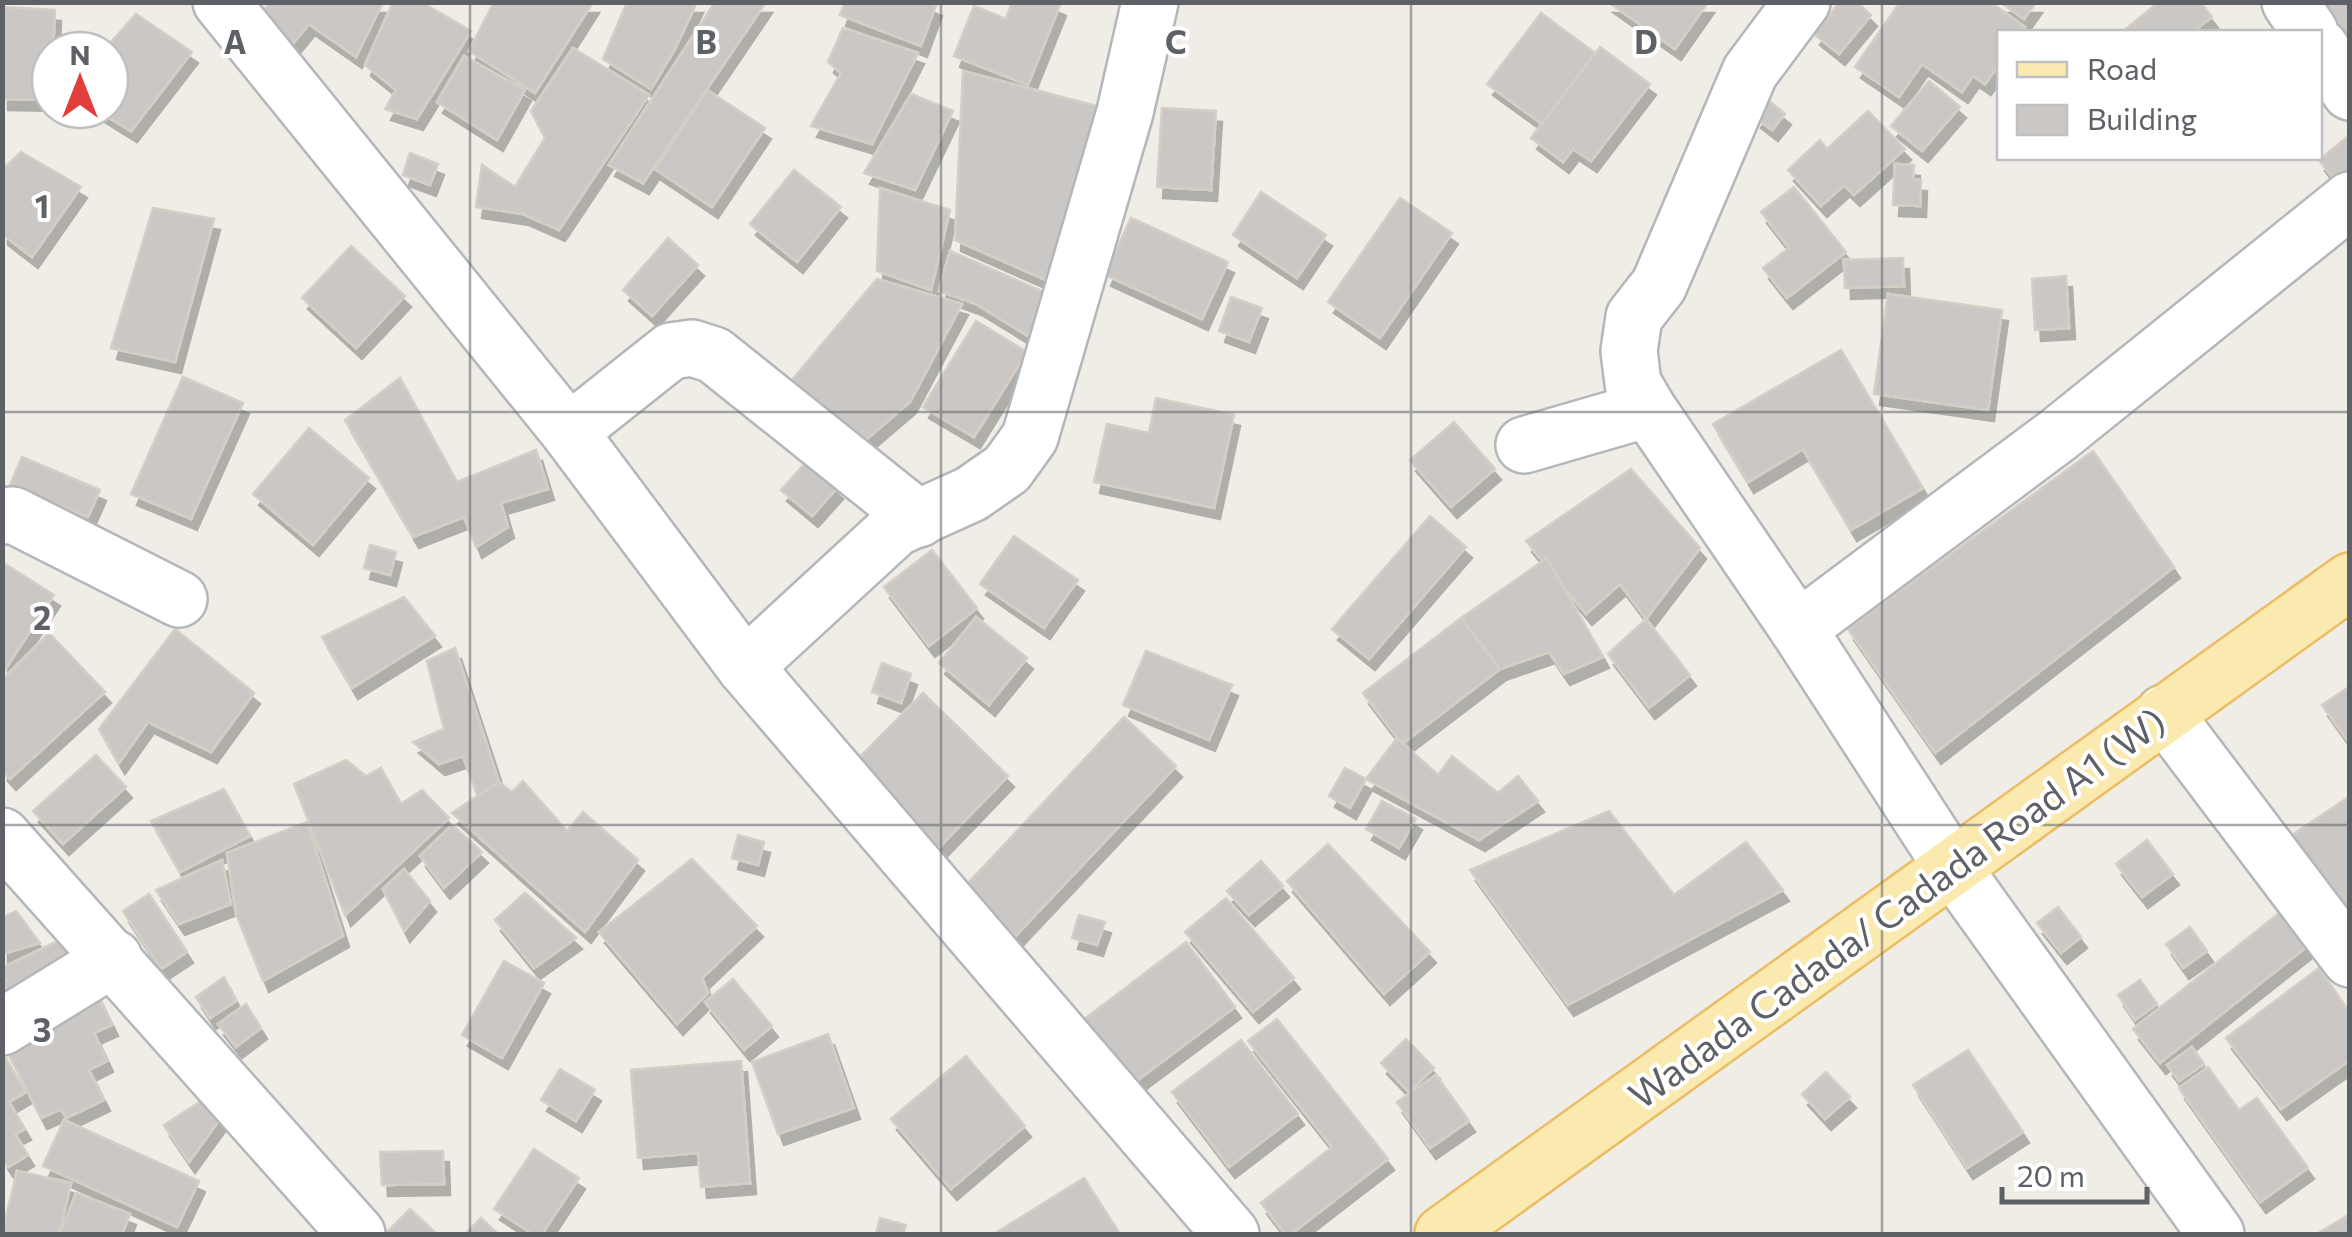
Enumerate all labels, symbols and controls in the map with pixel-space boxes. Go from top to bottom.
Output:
text: A [224,21,247,61]
text: B [695,21,717,61]
text: C [1165,21,1187,61]
text: D [1634,21,1658,61]
north arrow [30,30,130,130]
legend [1997,30,2322,160]
text: N [70,37,91,71]
text: Road [2087,49,2157,86]
text: Building [2087,99,2197,136]
text: 1 [35,185,49,225]
text: 2 [33,597,51,637]
street label: Wadada Cadada/ Cadada Road A1 (W) [1618,696,2174,1118]
text: 3 [33,1009,51,1049]
scale bar [2002,1142,2147,1204]
text: 20 m [2017,1156,2085,1193]

